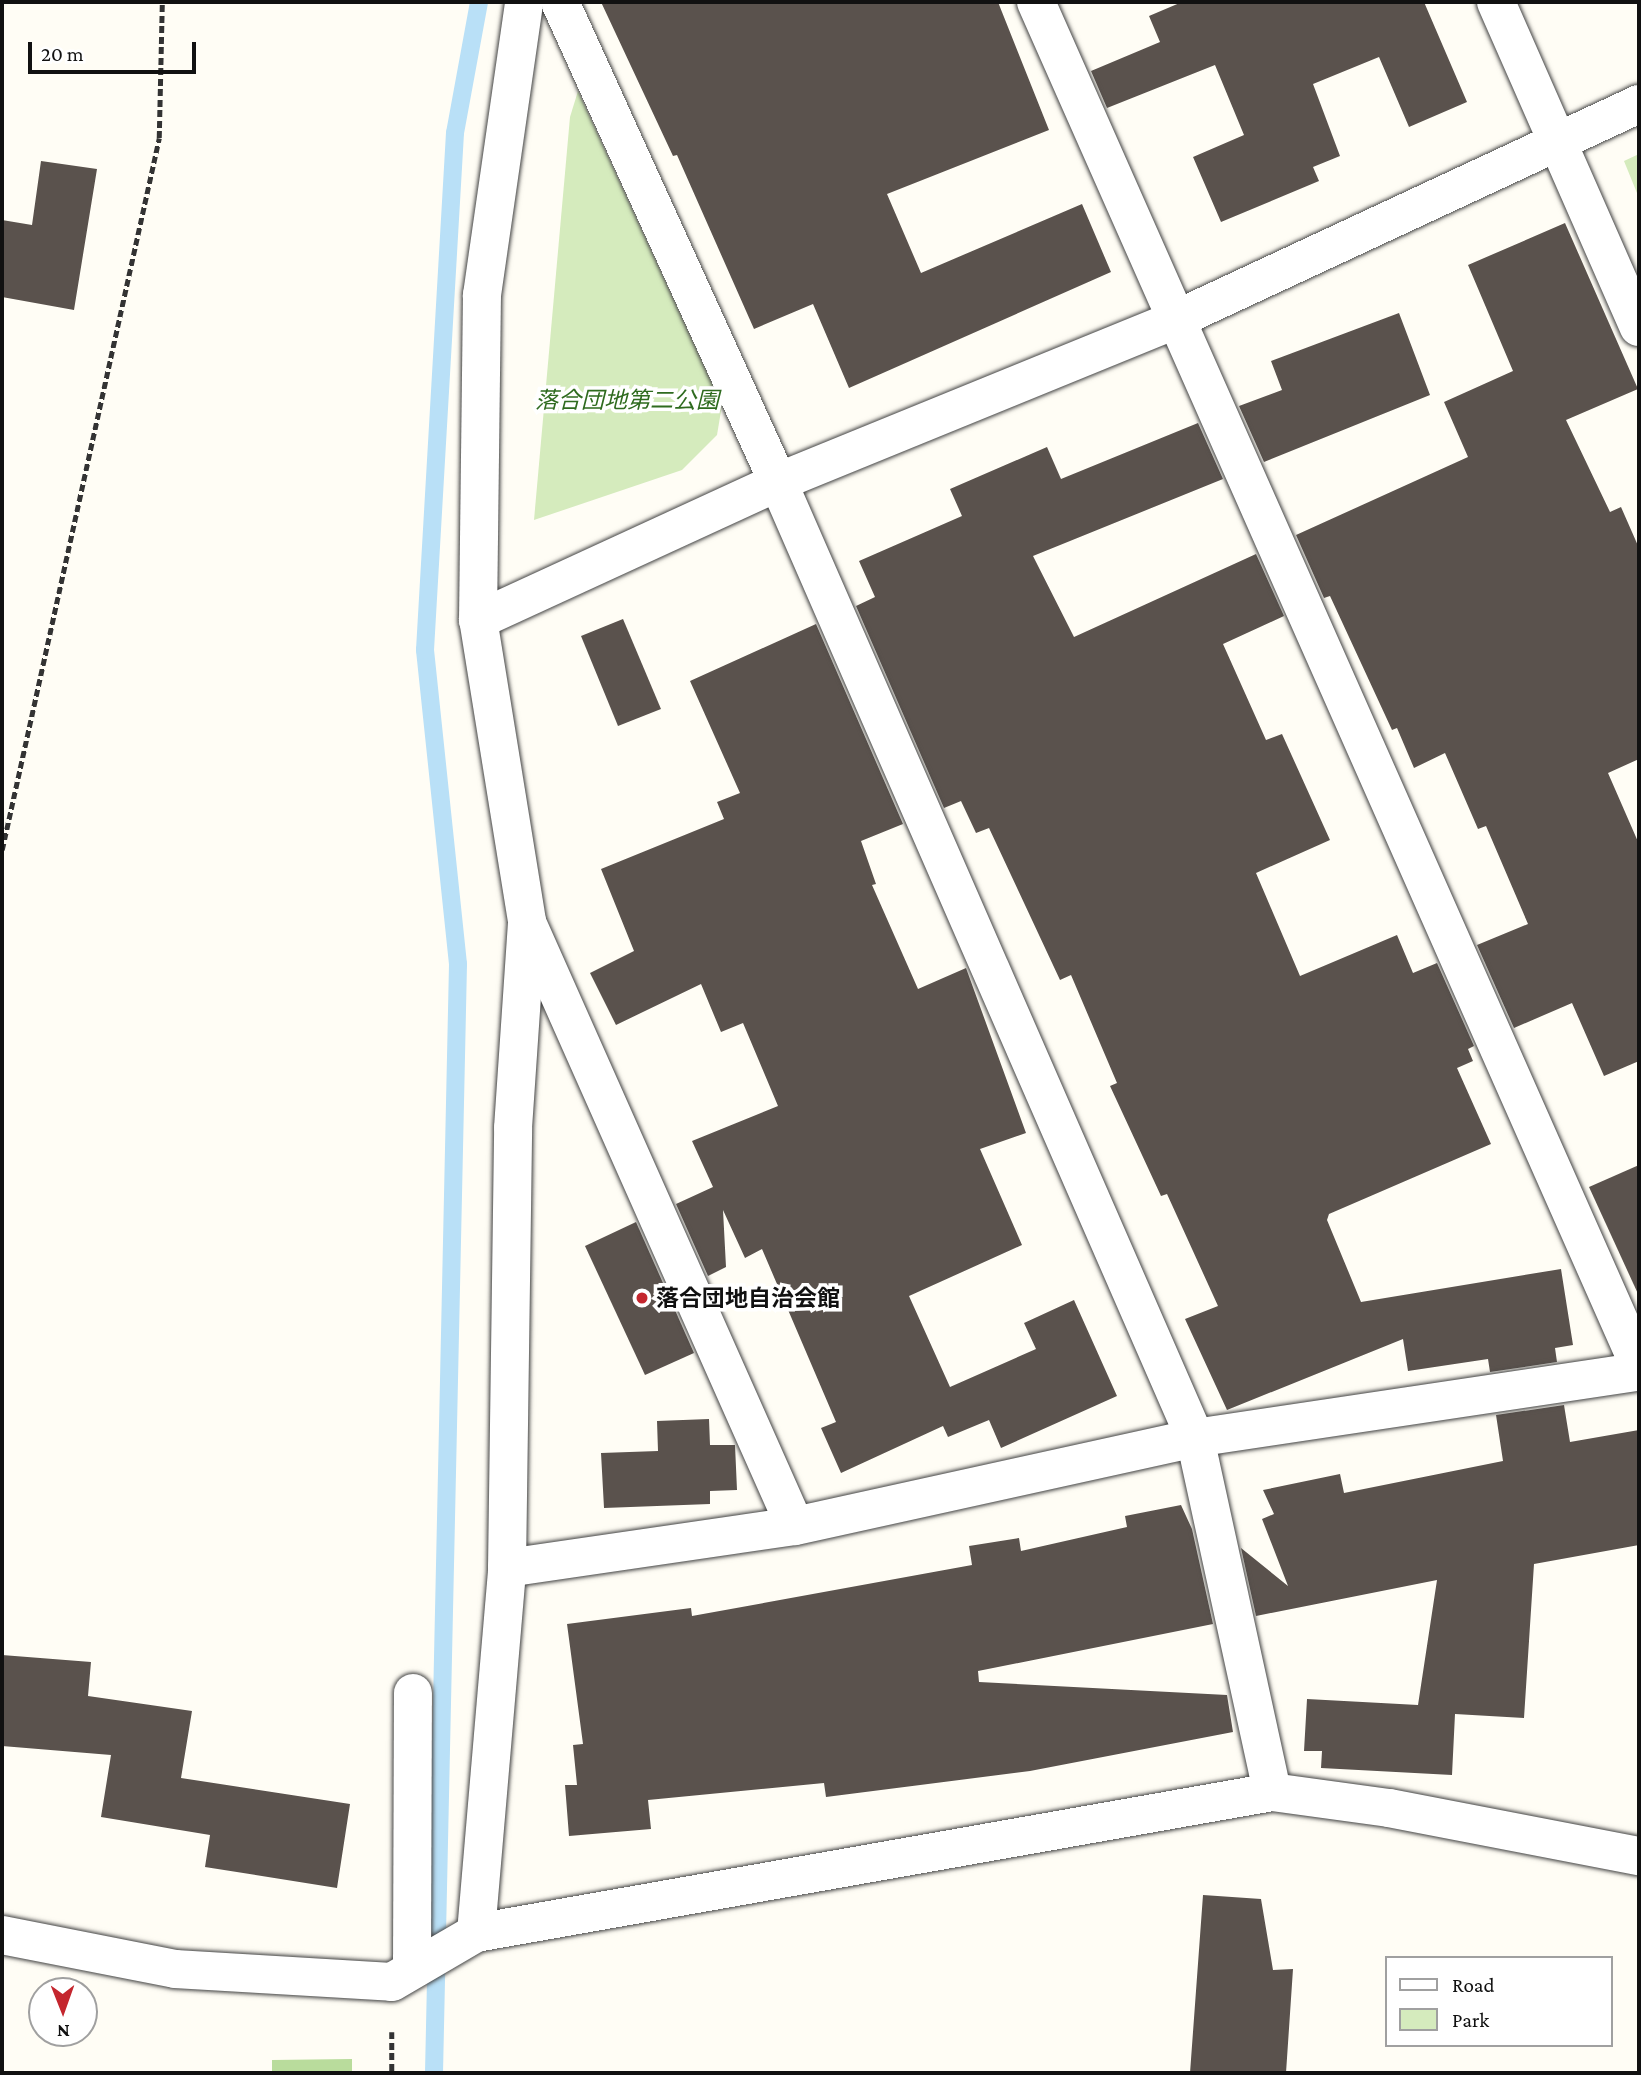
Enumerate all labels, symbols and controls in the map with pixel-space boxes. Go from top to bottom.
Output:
scale bar [32,28,200,72]
text: 20 m [41,42,84,66]
park label: 落合団地第二公園 [535,386,719,414]
place label: 落合団地自治会館 [656,1284,840,1312]
marker: 落合団地自治会館 [634,1290,650,1306]
legend [1386,1956,1613,2047]
text: Road [1452,1973,1495,1997]
north arrow [28,1977,98,2047]
text: Park [1452,2008,1489,2032]
text: N [57,2021,70,2042]

